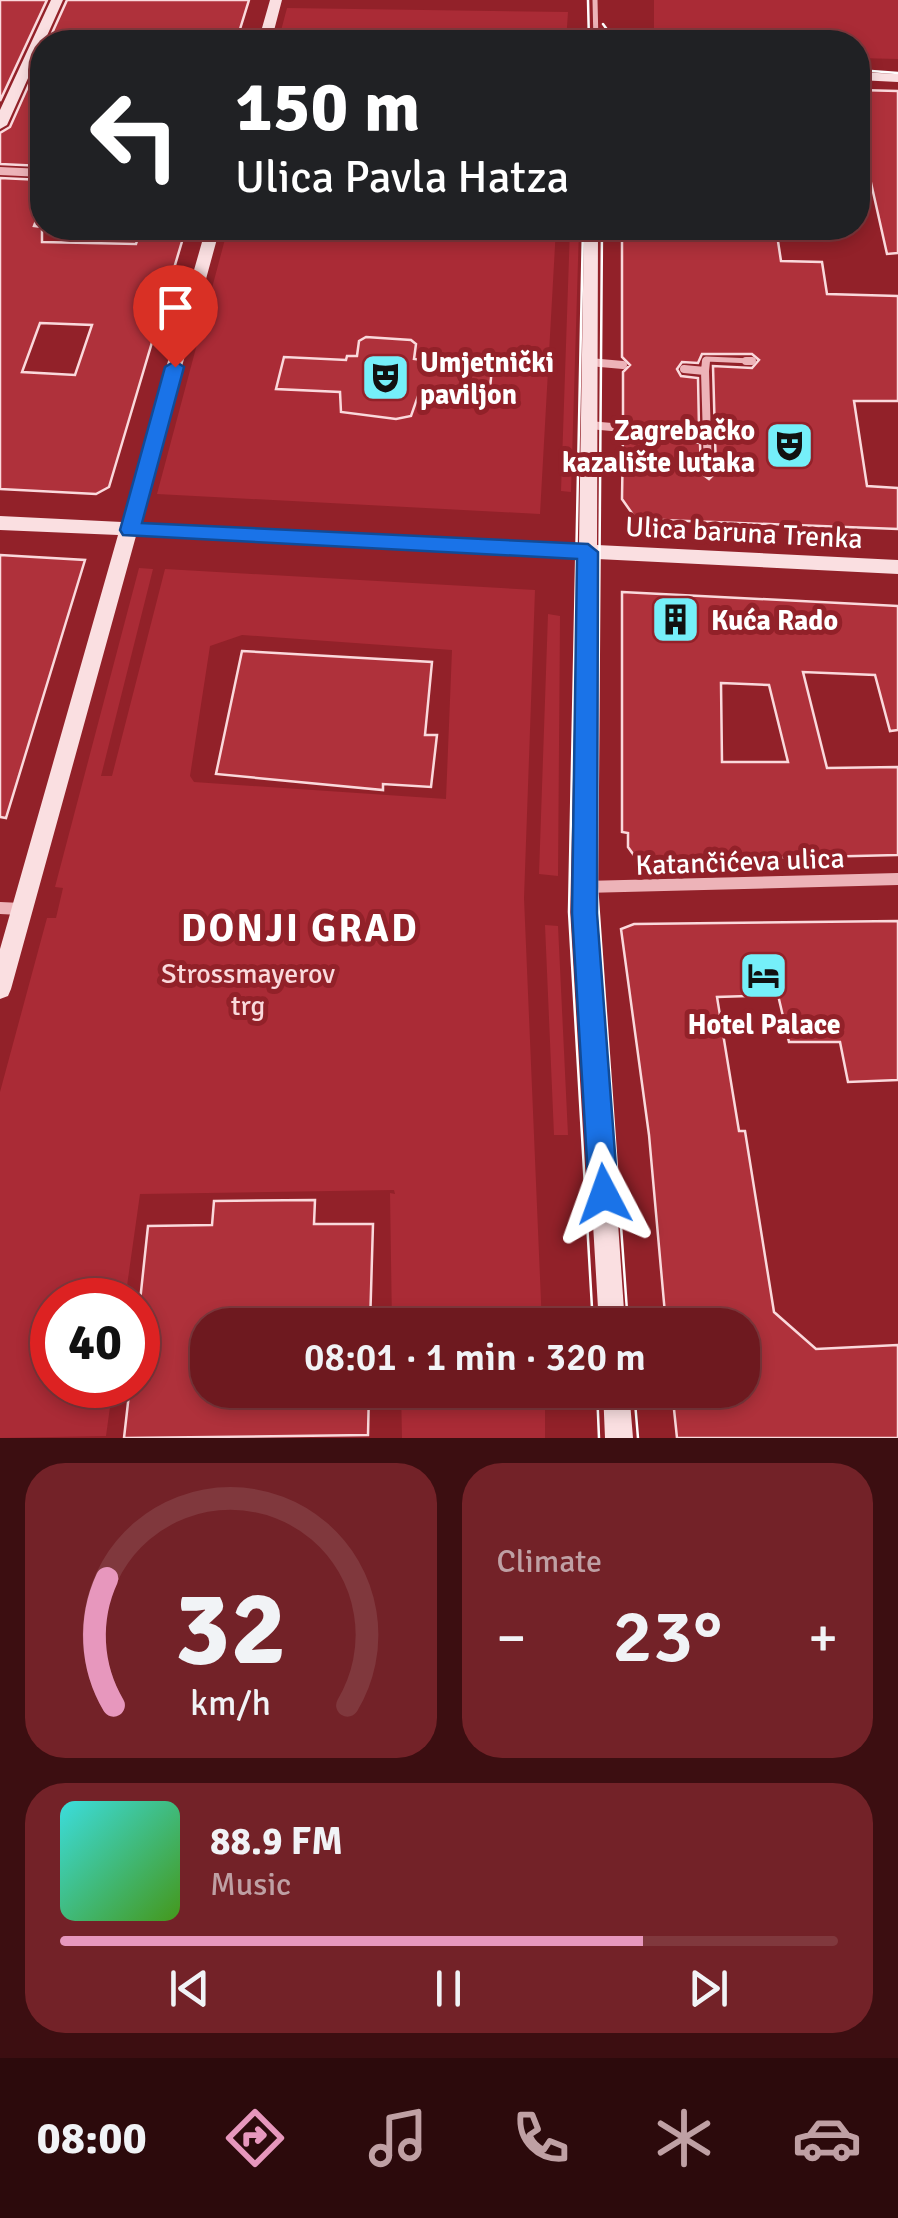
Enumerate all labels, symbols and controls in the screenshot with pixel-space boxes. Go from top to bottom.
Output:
text: 150 m [235,64,420,150]
icon: left [70,70,200,200]
text: Ulica Pavla Hatza [235,150,569,205]
pin [133,265,218,368]
icon: arrive [148,280,203,335]
place label: Umjetnički paviljon [420,346,554,412]
theatre icon: Umjetnički paviljon [359,352,411,404]
place label: Zagrebačko kazalište lutaka [562,414,755,480]
theatre icon: Zagrebačko kazalište lutaka [764,420,816,472]
street label: Ulica baruna Trenka [624,510,864,556]
building icon: Kuća Rado [650,594,702,646]
place label: Kuća Rado [711,604,838,638]
street label: Katančićeva ulica [635,841,845,883]
district label: DONJI GRAD [181,905,419,952]
hotel icon: Hotel Palace [738,950,790,1002]
park label: Strossmayerov trg [161,957,335,1023]
place label: Hotel Palace [687,1008,841,1042]
position arrow [552,1142,656,1246]
speed limit sign: 40 [30,1278,160,1408]
text: 08:01 · 1 min · 320 m [304,1334,646,1381]
text: Climate [497,1542,602,1581]
text: 32 [175,1565,287,1693]
text: 23° [612,1590,722,1683]
text: − [497,1604,526,1672]
text: + [808,1604,838,1672]
text: km/h [190,1681,271,1725]
text: 88.9 FM [210,1818,343,1865]
text: Music [210,1865,291,1904]
icon: previous [162,1961,217,2016]
icon: pause [421,1961,476,2016]
icon: next [681,1961,736,2016]
icon: directions [220,2103,290,2173]
icon: music [363,2103,433,2173]
icon: phone [506,2103,576,2173]
icon: climate [649,2103,719,2173]
icon: car [792,2103,862,2173]
text: 08:00 [36,2111,147,2166]

